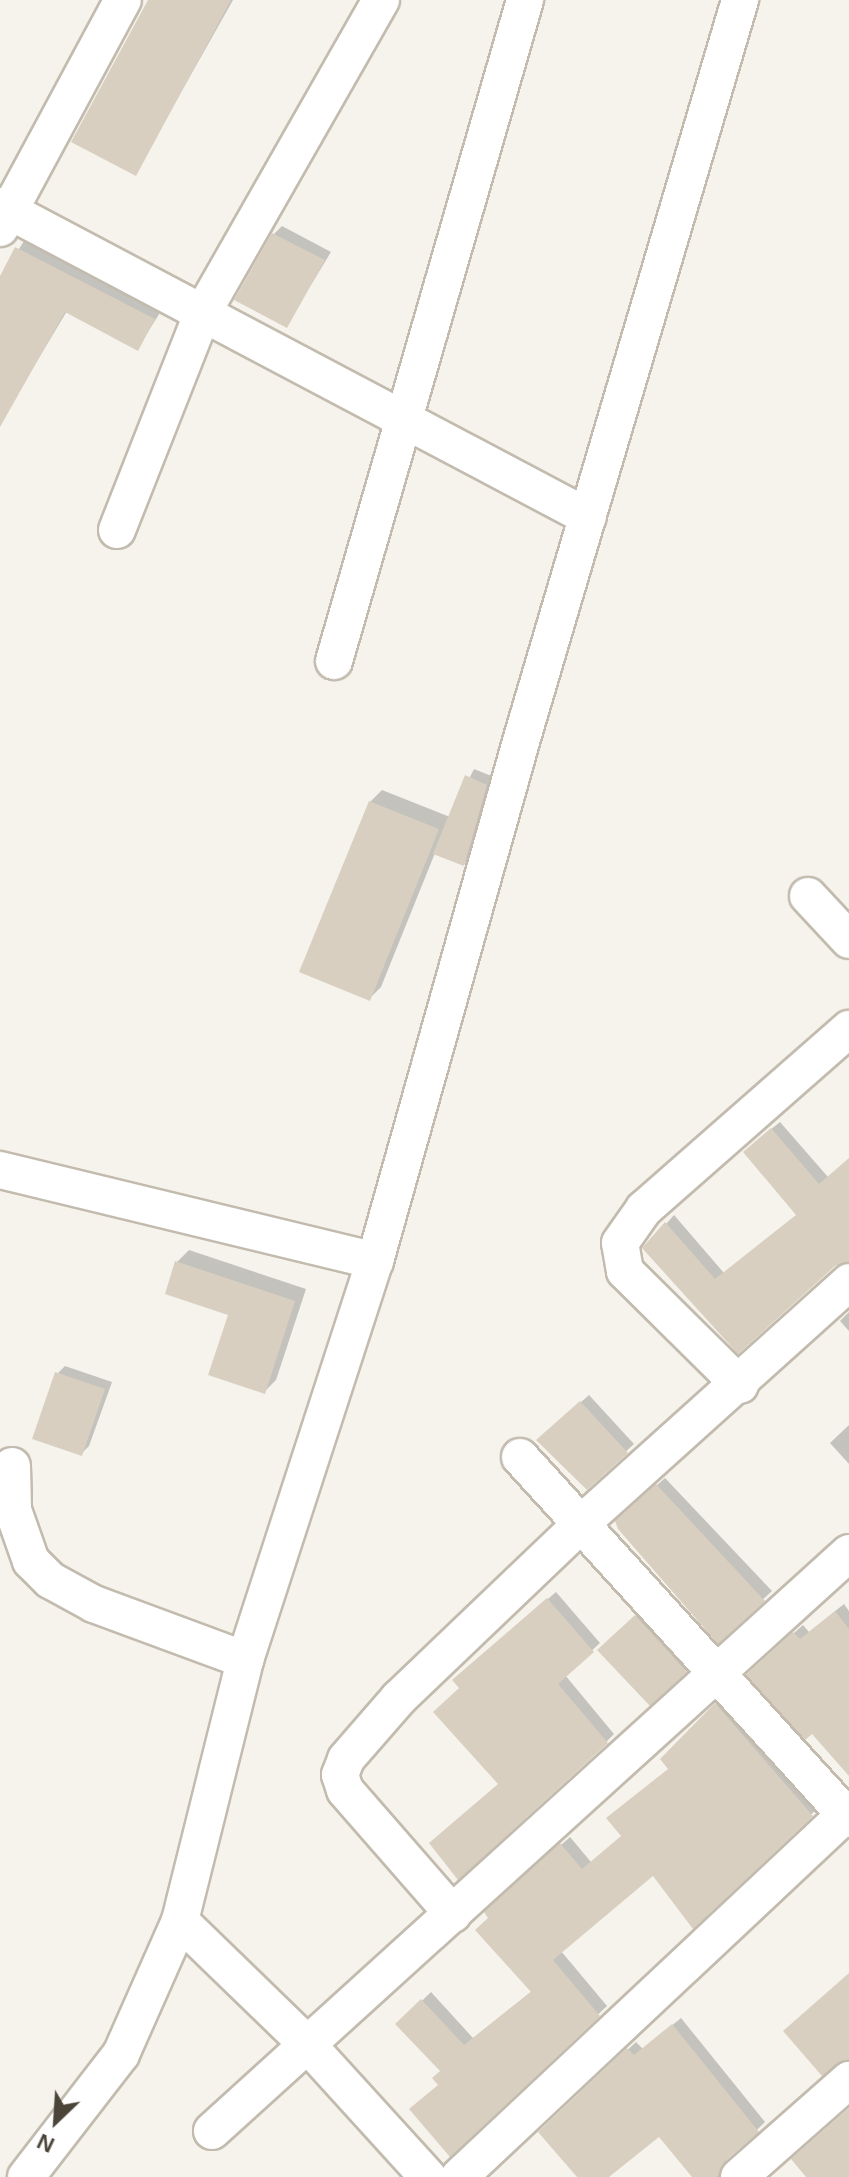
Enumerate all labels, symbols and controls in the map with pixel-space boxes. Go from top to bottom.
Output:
north arrow [16,2081,96,2161]
text: N [33,2129,58,2158]

